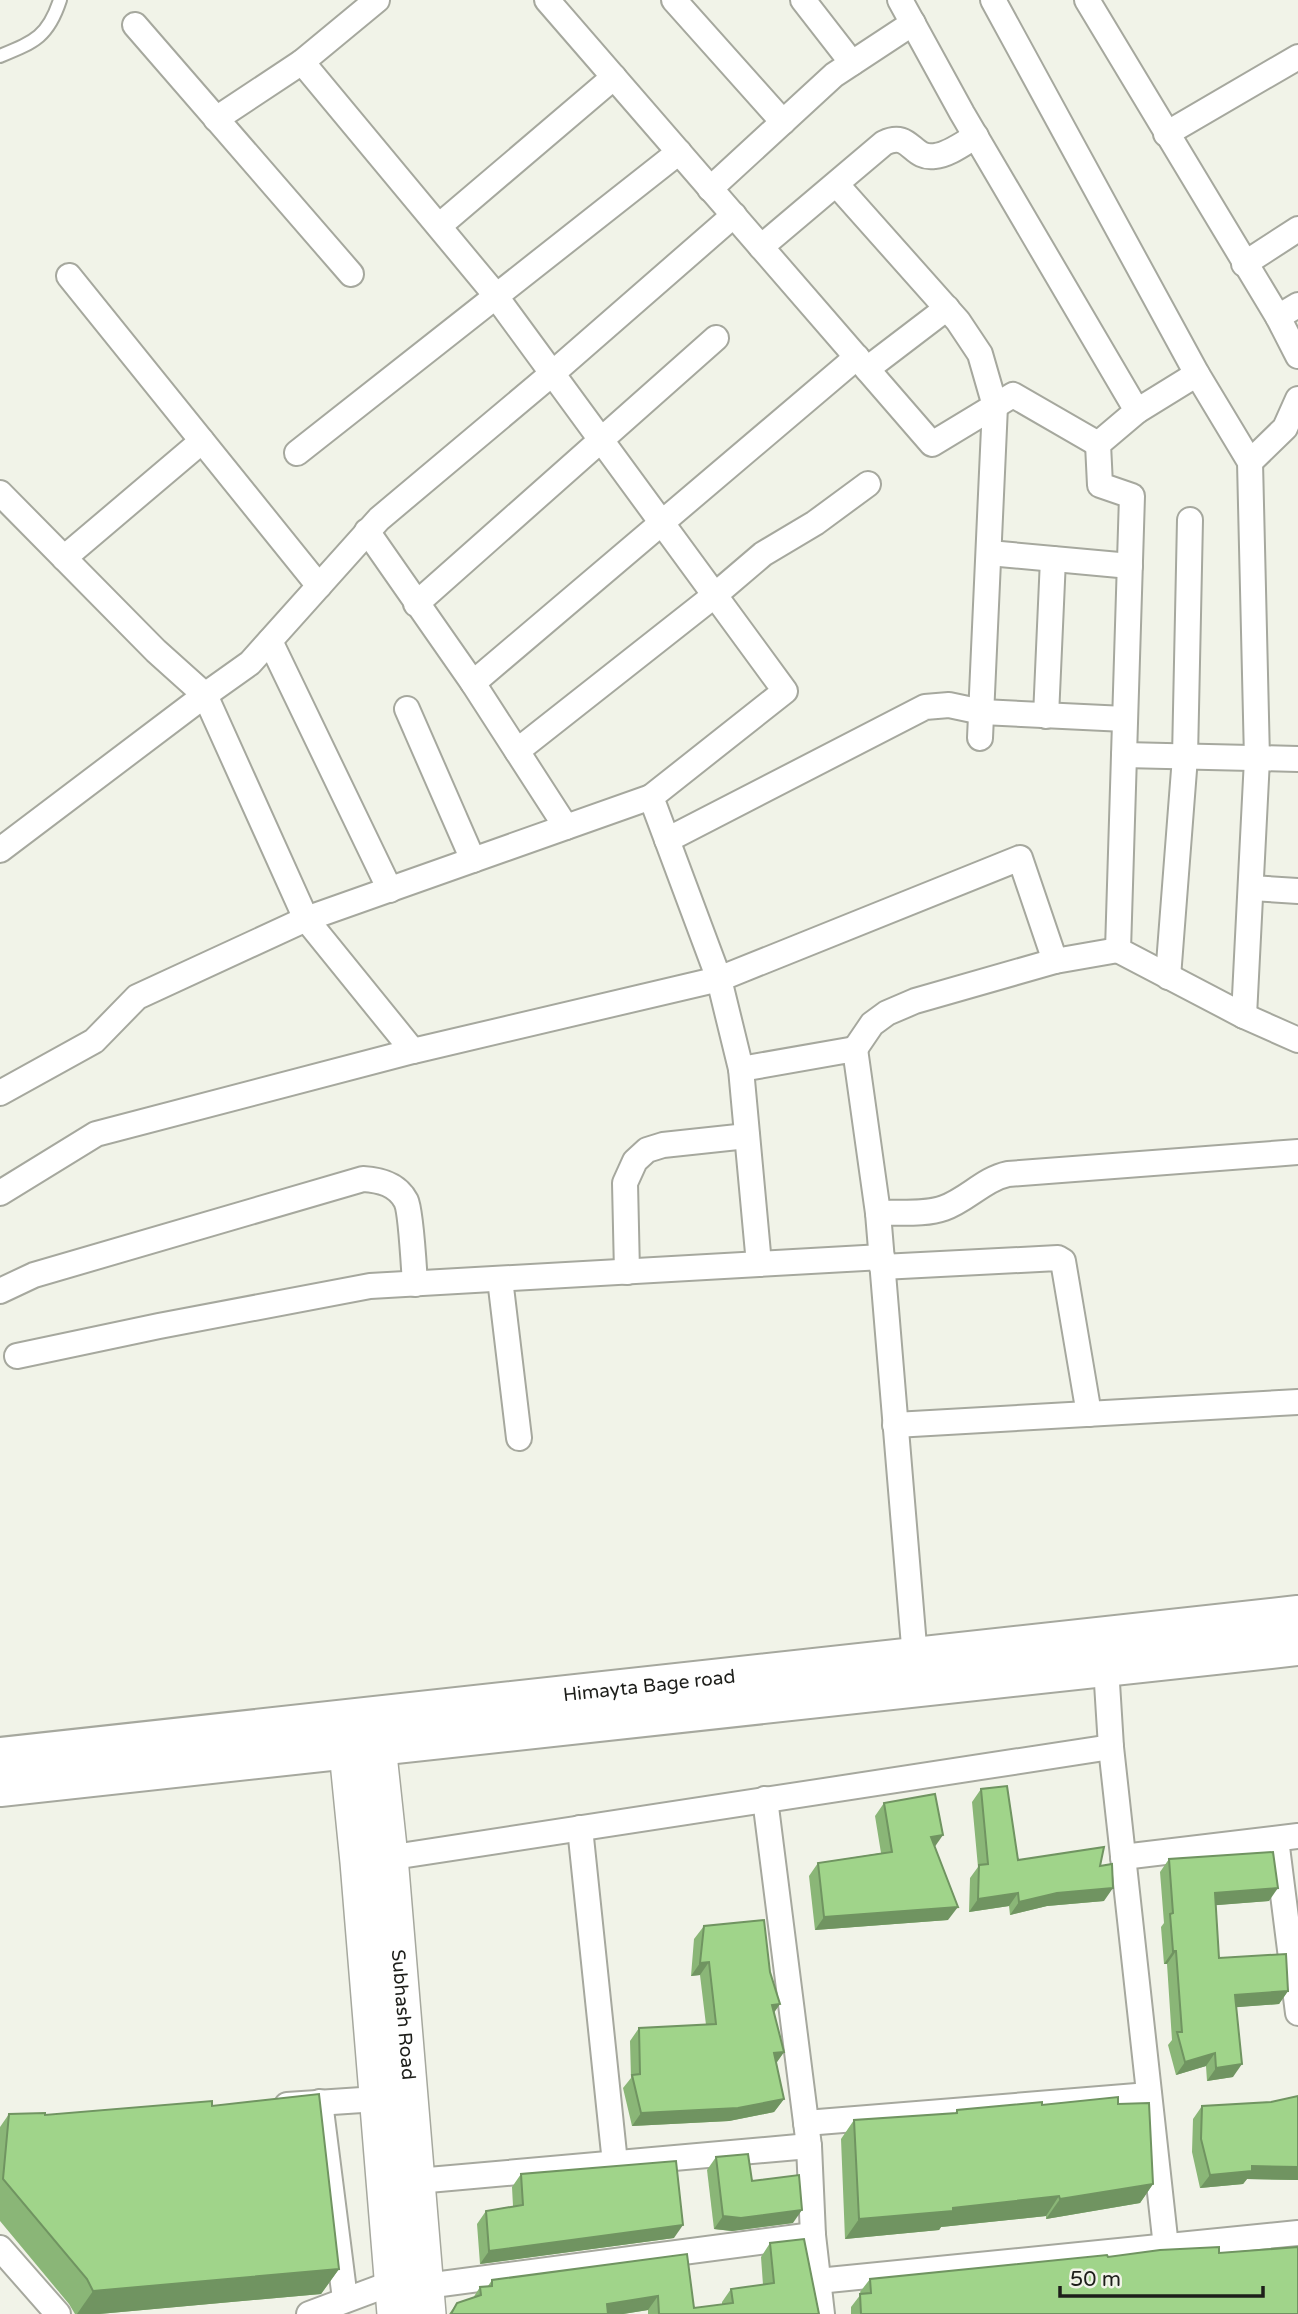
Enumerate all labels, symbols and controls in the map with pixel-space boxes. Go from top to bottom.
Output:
street label: Himayta Bage road [562,1666,736,1706]
street label: Subhash Road [387,1949,419,2081]
scale bar [1060,2254,1263,2298]
text: 50 m [1070,2267,1121,2292]

